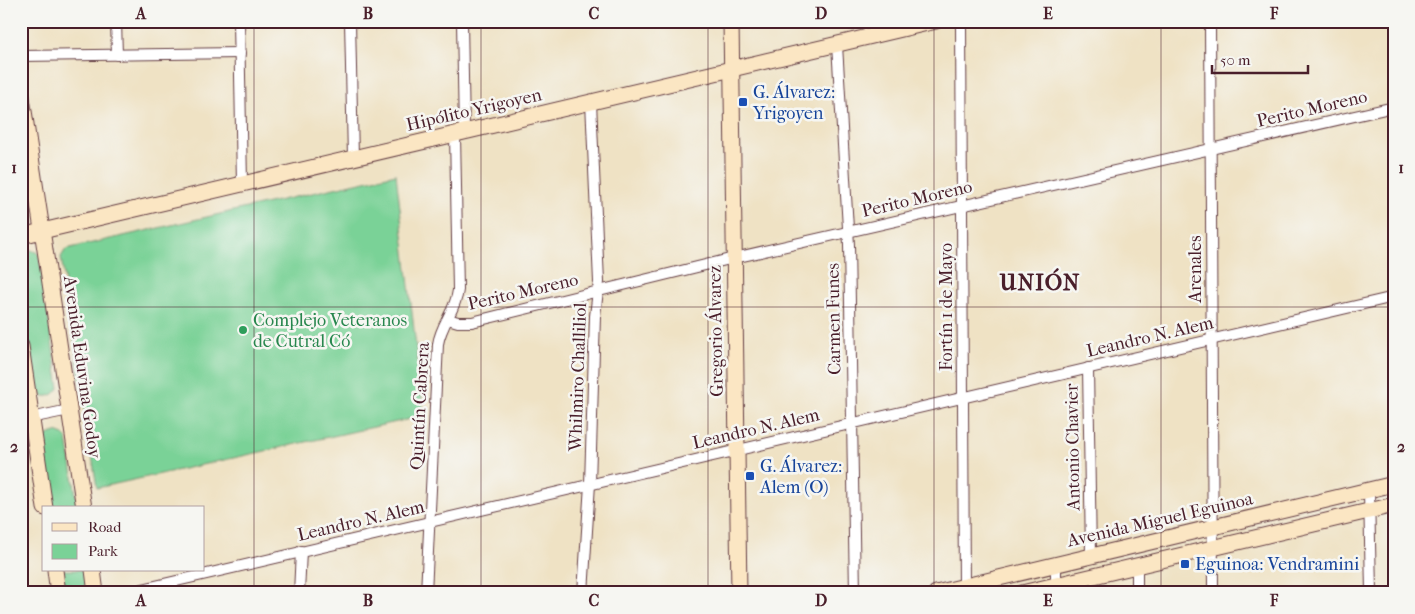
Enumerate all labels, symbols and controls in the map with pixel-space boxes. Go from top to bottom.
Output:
text: A [135,4,147,23]
text: B [363,4,373,23]
text: C [589,4,600,23]
text: D [815,4,827,23]
text: E [1043,4,1053,23]
text: F [1269,4,1279,23]
scale bar [1212,42,1309,74]
text: 50 m [1220,51,1251,69]
place label: G. Álvarez: Yrigoyen [752,81,835,124]
street label: Hipólito Yrigoyen [404,84,544,136]
street label: Perito Moreno [1255,86,1369,132]
marker: G. Álvarez: Yrigoyen [737,96,749,108]
text: 1 [11,158,17,177]
text: 1 [1398,158,1404,177]
street label: Perito Moreno [860,176,974,222]
street label: Arenales [1185,235,1206,304]
street label: Fortín 1 de Mayo [936,243,957,371]
street label: Carmen Funes [823,263,845,375]
street label: Gregorio Álvarez [703,265,728,397]
district label: UNIÓN [999,268,1080,296]
street label: Perito Moreno [466,269,580,315]
street label: Avenida Eduvina Godoy [59,273,105,461]
street label: Whilmiro Challiliol [565,302,591,453]
place label: Complejo Veteranos de Cutral Có [253,310,407,352]
street label: Leandro N. Alem [1084,312,1216,362]
marker: Complejo Veteranos de Cutral Có [237,324,249,336]
street label: Quintín Cabrera [406,341,434,470]
street label: Antonio Chavier [1061,383,1085,512]
street label: Leandro N. Alem [690,404,822,454]
text: 2 [10,437,18,456]
text: 2 [1397,437,1405,456]
place label: G. Álvarez: Alem (O) [759,455,842,498]
marker: G. Álvarez: Alem (O) [744,470,756,482]
street label: Avenida Miguel Eguinoa [1064,488,1256,552]
street label: Leandro N. Alem [295,496,427,546]
legend [42,506,205,572]
text: Road [88,518,122,536]
text: Park [88,542,118,560]
place label: Eguinoa: Vendramini [1195,554,1360,575]
marker: Eguinoa: Vendramini [1179,558,1191,570]
text: A [135,591,147,610]
text: B [363,591,373,610]
text: C [589,591,600,610]
text: D [815,591,827,610]
text: E [1043,591,1053,610]
text: F [1269,591,1279,610]

